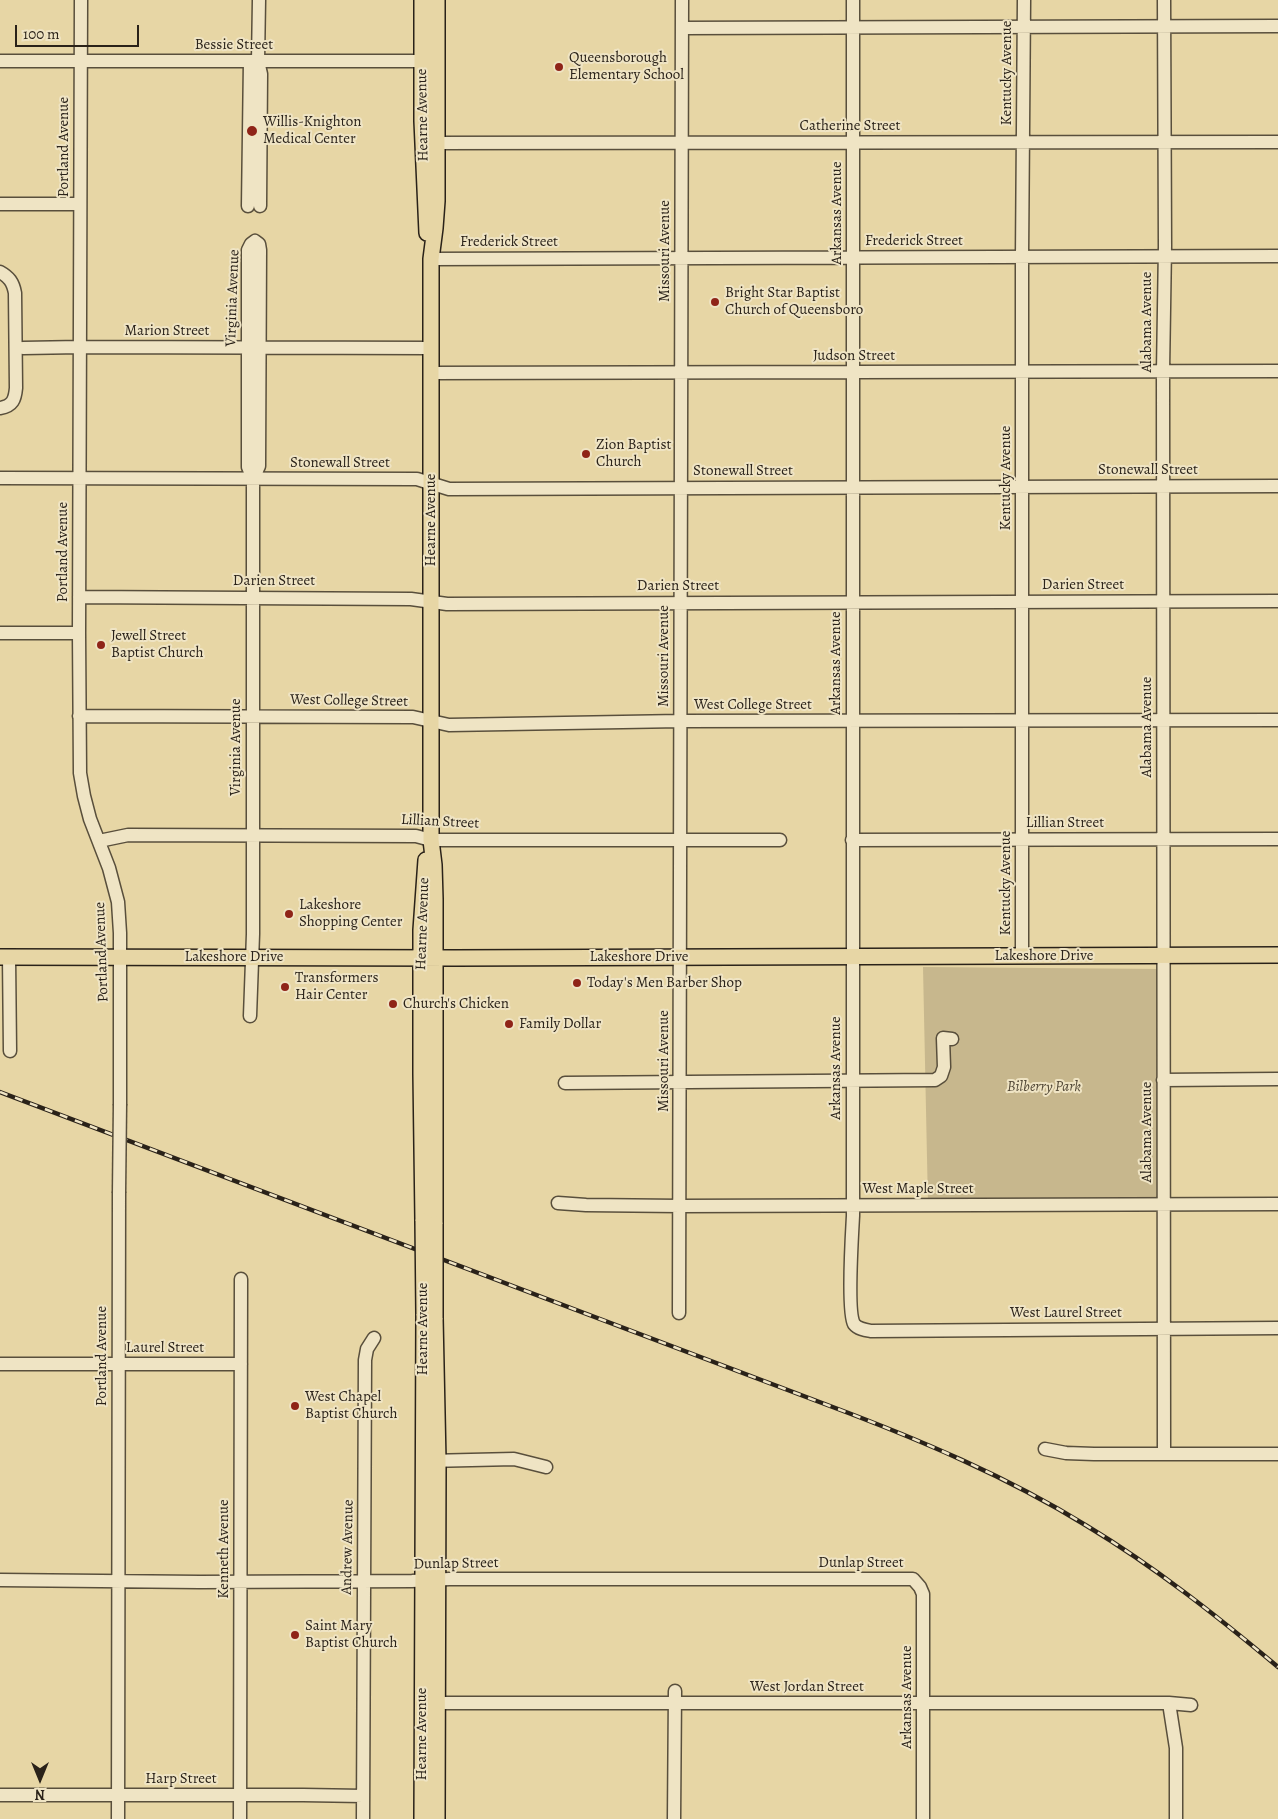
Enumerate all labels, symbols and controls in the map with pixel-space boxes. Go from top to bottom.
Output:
scale bar [18,15,141,47]
street label: Kentucky Avenue [998,20,1016,126]
text: 100 m [23,24,60,44]
street label: Bessie Street [195,36,273,54]
place label: Queensborough Elementary School [569,49,684,84]
marker: Queensborough Elementary School [553,61,565,73]
street label: Hearne Avenue [413,68,433,162]
street label: Portland Avenue [55,97,73,197]
place label: Willis-Knighton Medical Center [263,113,361,148]
street label: Catherine Street [800,117,900,135]
marker: Willis-Knighton Medical Center [245,124,259,138]
street label: Arkansas Avenue [828,161,846,265]
street label: Missouri Avenue [656,200,674,302]
street label: Frederick Street [865,232,963,250]
street label: Frederick Street [460,233,558,251]
street label: Virginia Avenue [222,249,244,347]
street label: Alabama Avenue [1138,272,1156,372]
place label: Bright Star Baptist Church of Queensboro [725,284,863,319]
marker: Bright Star Baptist Church of Queensboro [709,296,721,308]
street label: Marion Street [124,322,210,340]
street label: Judson Street [813,347,895,365]
street label: Kentucky Avenue [997,425,1015,531]
place label: Zion Baptist Church [596,436,671,471]
marker: Zion Baptist Church [580,448,592,460]
street label: Stonewall Street [290,454,390,472]
street label: Stonewall Street [1098,461,1198,479]
street label: Stonewall Street [693,462,793,480]
street label: Hearne Avenue [422,473,440,567]
street label: Portland Avenue [54,502,72,602]
street label: Darien Street [233,572,315,590]
street label: Darien Street [1042,576,1124,594]
street label: Darien Street [637,577,719,595]
street label: Missouri Avenue [655,605,673,707]
street label: Arkansas Avenue [827,611,845,715]
place label: Jewell Street Baptist Church [111,627,203,662]
marker: Jewell Street Baptist Church [95,639,107,651]
street label: Alabama Avenue [1138,677,1156,777]
street label: West College Street [290,691,408,711]
street label: West College Street [694,696,812,714]
street label: Virginia Avenue [227,698,245,796]
street label: Lillian Street [400,811,480,833]
street label: Lillian Street [1026,814,1104,832]
street label: Kentucky Avenue [997,830,1015,936]
street label: Hearne Avenue [412,877,434,971]
place label: Lakeshore Shopping Center [299,896,402,931]
street label: Portland Avenue [91,902,113,1002]
marker: Lakeshore Shopping Center [283,908,295,920]
street label: Lakeshore Drive [995,947,1093,965]
street label: Lakeshore Drive [185,948,283,966]
street label: Lakeshore Drive [590,948,688,966]
place label: Transformers Hair Center [295,969,378,1004]
place label: Today's Men Barber Shop [587,974,742,992]
marker: Today's Men Barber Shop [571,977,583,989]
marker: Transformers Hair Center [279,981,291,993]
place label: Church's Chicken [403,995,509,1013]
marker: Church's Chicken [387,998,399,1010]
street label: Missouri Avenue [655,1010,673,1112]
place label: Family Dollar [519,1015,601,1033]
street label: Arkansas Avenue [827,1016,845,1120]
marker: Family Dollar [503,1018,515,1030]
park label: Bilberry Park [1007,1078,1081,1096]
street label: Alabama Avenue [1138,1082,1156,1182]
street label: West Maple Street [862,1180,974,1198]
street label: Hearne Avenue [414,1282,432,1376]
street label: West Laurel Street [1010,1304,1122,1322]
street label: Portland Avenue [93,1306,111,1406]
street label: Laurel Street [126,1339,204,1357]
place label: West Chapel Baptist Church [305,1388,397,1423]
marker: West Chapel Baptist Church [289,1400,301,1412]
street label: Kenneth Avenue [215,1499,233,1599]
street label: Andrew Avenue [338,1499,358,1595]
street label: Dunlap Street [413,1554,499,1574]
street label: Dunlap Street [818,1554,904,1572]
place label: Saint Mary Baptist Church [305,1617,397,1652]
marker: Saint Mary Baptist Church [289,1629,301,1641]
street label: Arkansas Avenue [898,1645,916,1749]
street label: West Jordan Street [750,1678,864,1696]
street label: Hearne Avenue [413,1687,431,1781]
north arrow [15,1754,65,1804]
street label: Harp Street [145,1770,217,1788]
text: N [35,1785,45,1804]

